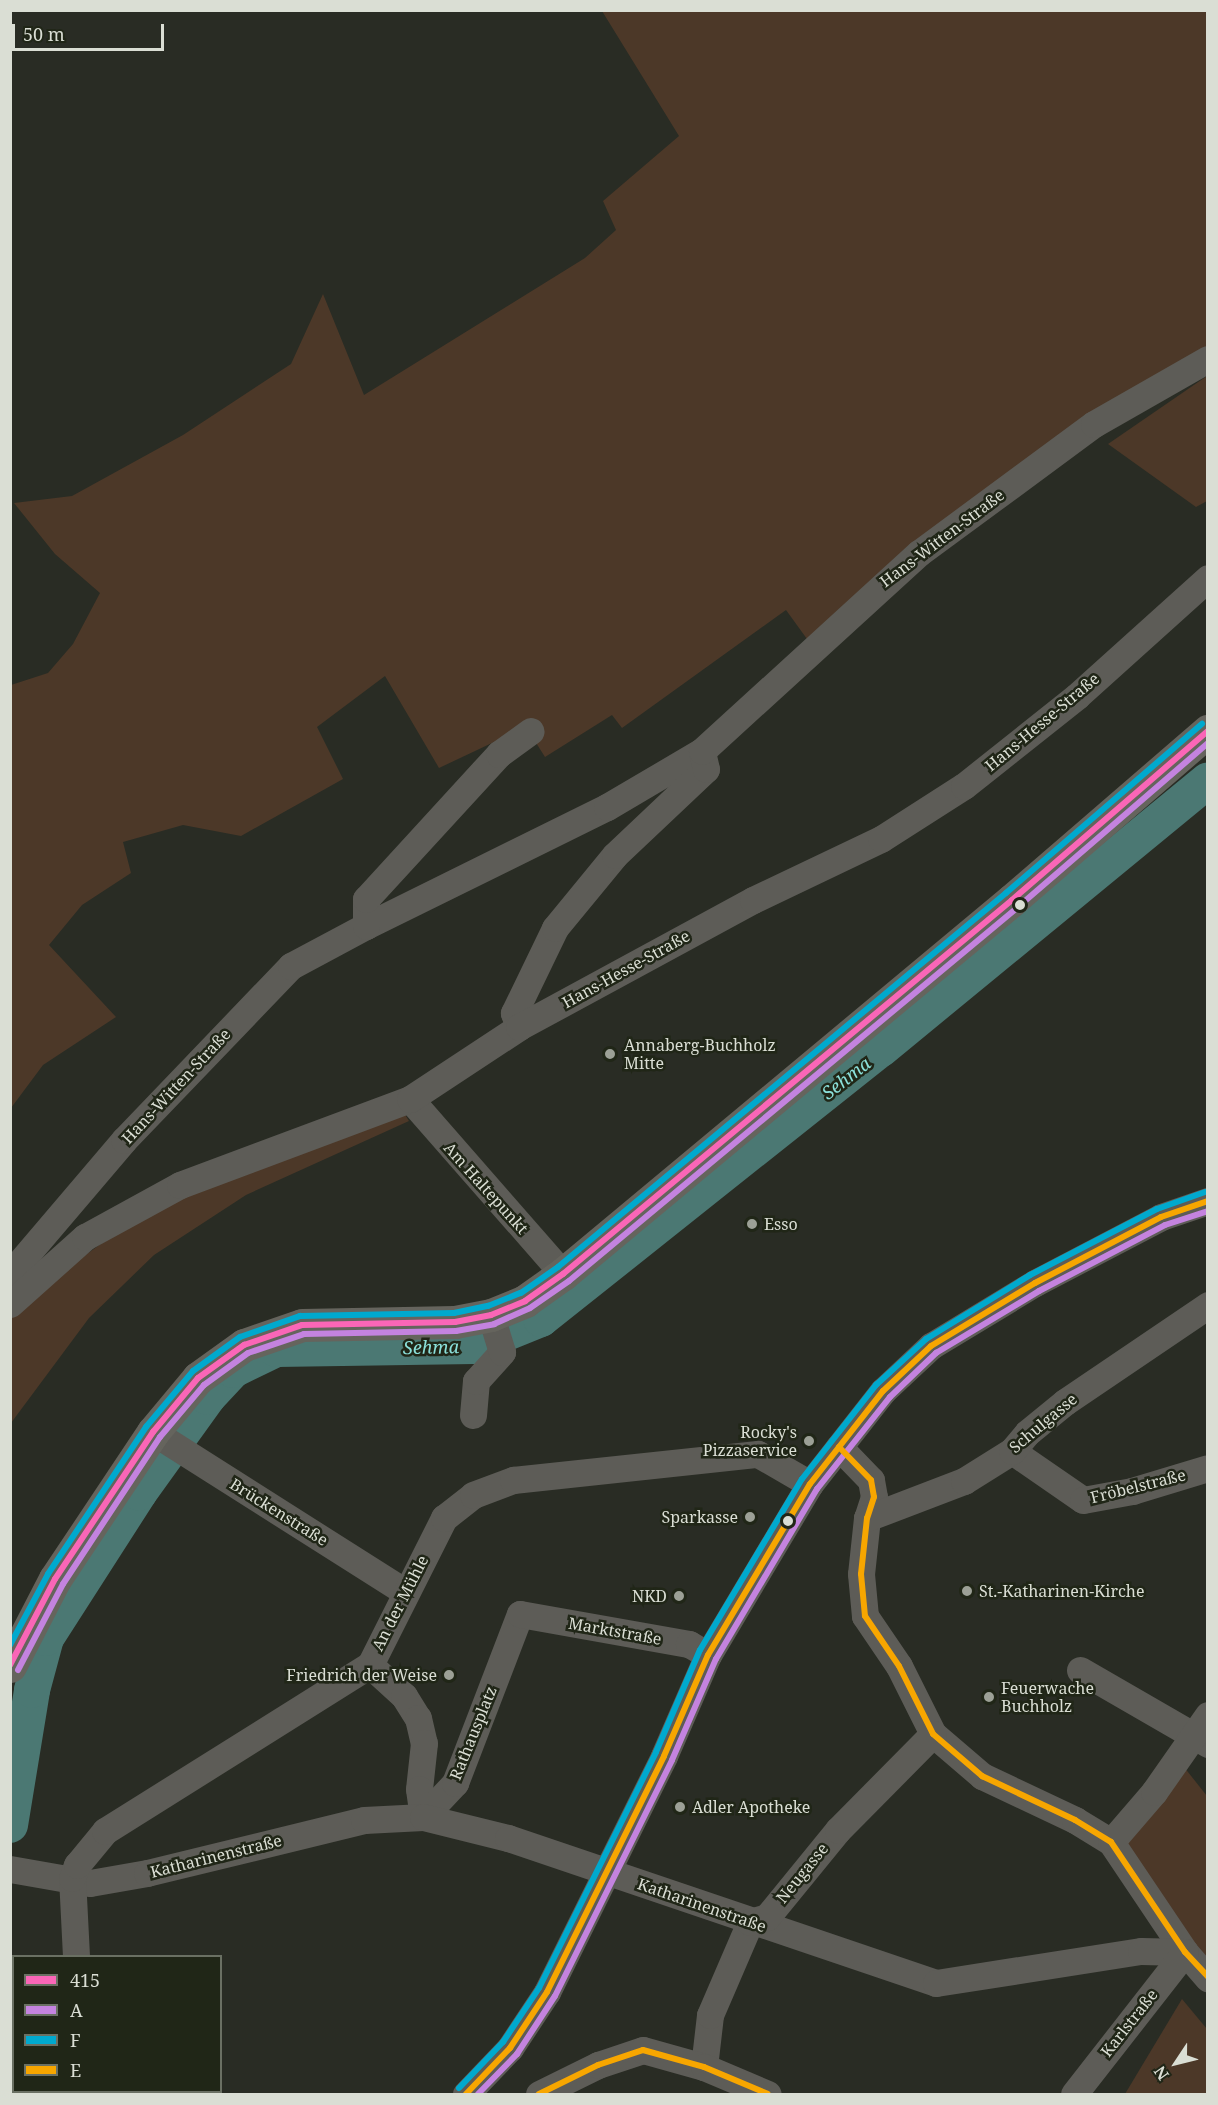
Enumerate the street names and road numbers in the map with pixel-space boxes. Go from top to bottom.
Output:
street label: Hans-Witten-Straße [876,485,1008,591]
street label: Hans-Hesse-Straße [981,669,1103,775]
street label: Hans-Hesse-Straße [559,926,693,1012]
street label: Hans-Witten-Straße [118,1024,234,1148]
street label: Am Haltepunkt [440,1138,532,1238]
street label: Schulgasse [1005,1389,1081,1457]
street label: Fröbelstraße [1088,1465,1188,1507]
street label: Brückenstraße [226,1474,332,1550]
street label: An der Mühle [368,1552,432,1654]
street label: Marktstraße [567,1613,663,1649]
street label: Rathausplatz [446,1683,500,1783]
street label: Katharinenstraße [148,1830,284,1882]
street label: Neugasse [772,1839,832,1907]
street label: Katharinenstraße [635,1874,769,1936]
street label: Karlstraße [1097,1985,1161,2061]

